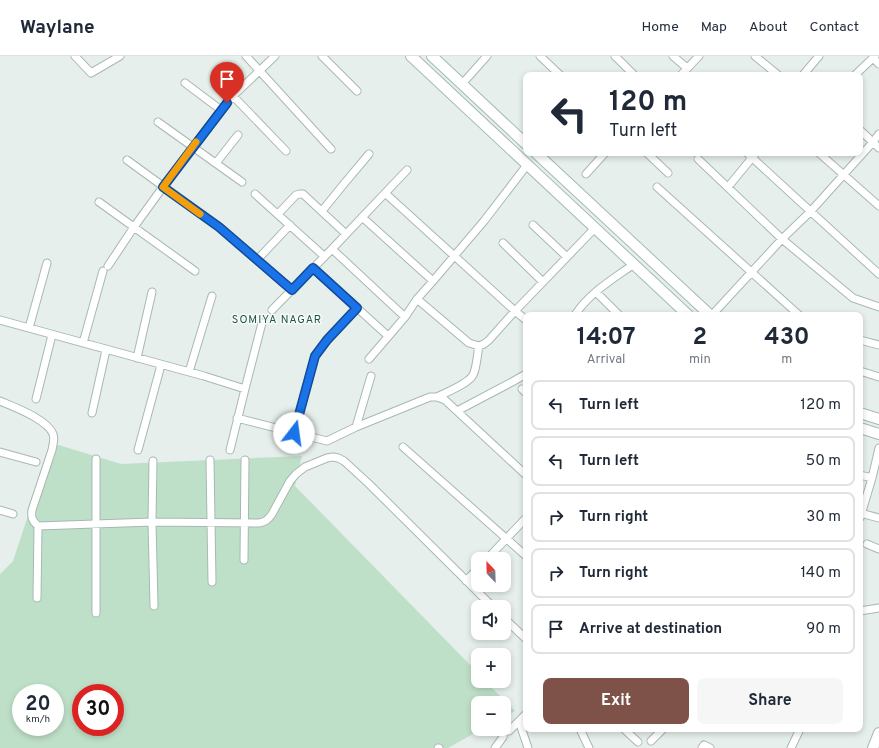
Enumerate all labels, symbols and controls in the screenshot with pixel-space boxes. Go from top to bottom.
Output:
text: Waylane [20,16,95,40]
text: Home [642,19,679,36]
text: Map [701,19,727,36]
text: About [749,19,788,36]
text: Contact [810,19,859,36]
pin [210,62,244,103]
icon: arrive [216,68,238,90]
text: 120 m [609,85,687,121]
icon: left [543,88,595,140]
text: Turn left [609,120,677,143]
district label: SOMIYA NAGAR [232,313,322,327]
text: 14:07 [577,323,636,353]
text: 2 [693,323,707,353]
text: 430 [764,323,809,353]
text: Arrival [587,352,625,368]
text: min [689,352,711,368]
text: m [781,352,792,368]
icon: left [545,394,567,416]
text: Turn left [579,396,639,415]
text: 120 m [800,396,841,415]
position arrow [273,412,315,454]
icon: left [545,450,567,472]
text: Turn left [579,452,639,471]
text: 50 m [806,452,841,471]
icon: right [545,506,567,528]
text: Turn right [579,508,648,527]
text: 30 m [806,508,841,527]
north arrow [471,552,511,592]
map controls [471,552,511,736]
icon: right [545,562,567,584]
text: Turn right [579,564,648,583]
text: 140 m [801,564,841,583]
button: sound [471,600,511,640]
icon: arrive [545,618,567,640]
text: Arrive at destination [579,620,722,639]
text: 90 m [806,620,841,639]
button: + [471,648,511,688]
button: Exit [543,678,689,724]
button: Share [697,678,843,724]
speed limit sign: 30 [72,684,124,736]
text: 20 [25,692,51,718]
button: − [471,696,511,736]
text: km/h [26,713,50,726]

